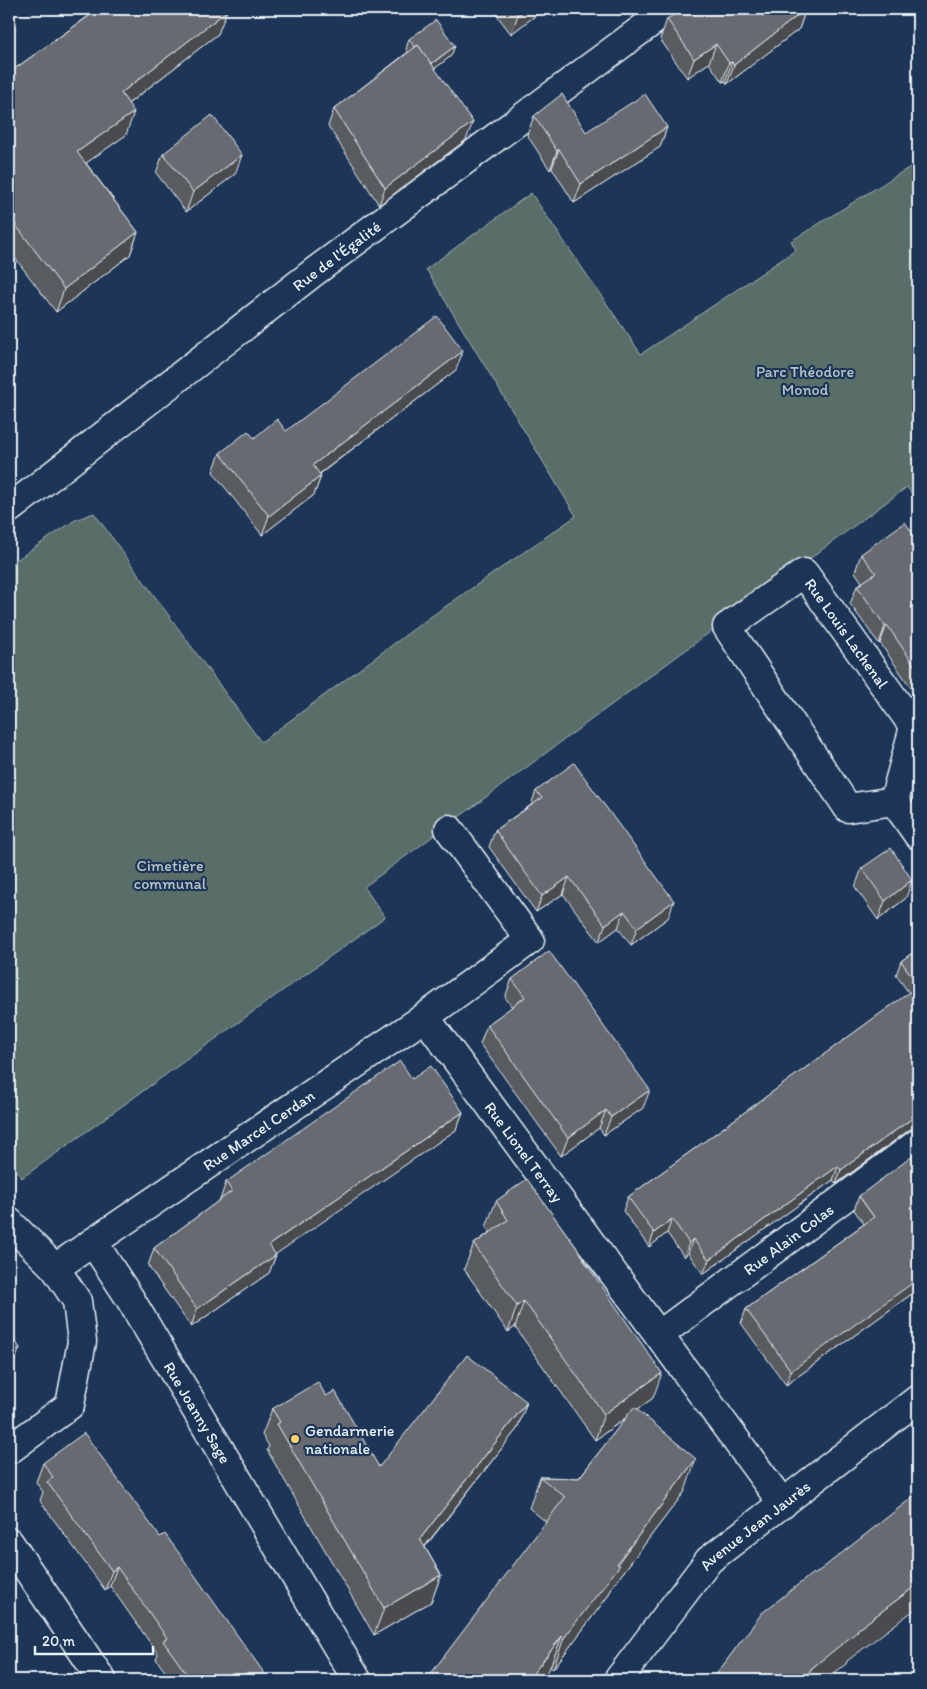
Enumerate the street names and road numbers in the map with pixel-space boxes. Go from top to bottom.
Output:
street label: Rue de l'Égalité [289,217,384,295]
street label: Rue Louis Lachenal [801,574,893,692]
street label: Rue Marcel Cerdan [199,1085,318,1174]
street label: Rue Lionel Terray [481,1098,568,1206]
street label: Rue Alain Colas [740,1199,837,1279]
street label: Rue Joanny Sage [160,1358,235,1467]
street label: Avenue Jean Jaurès [695,1476,814,1574]

